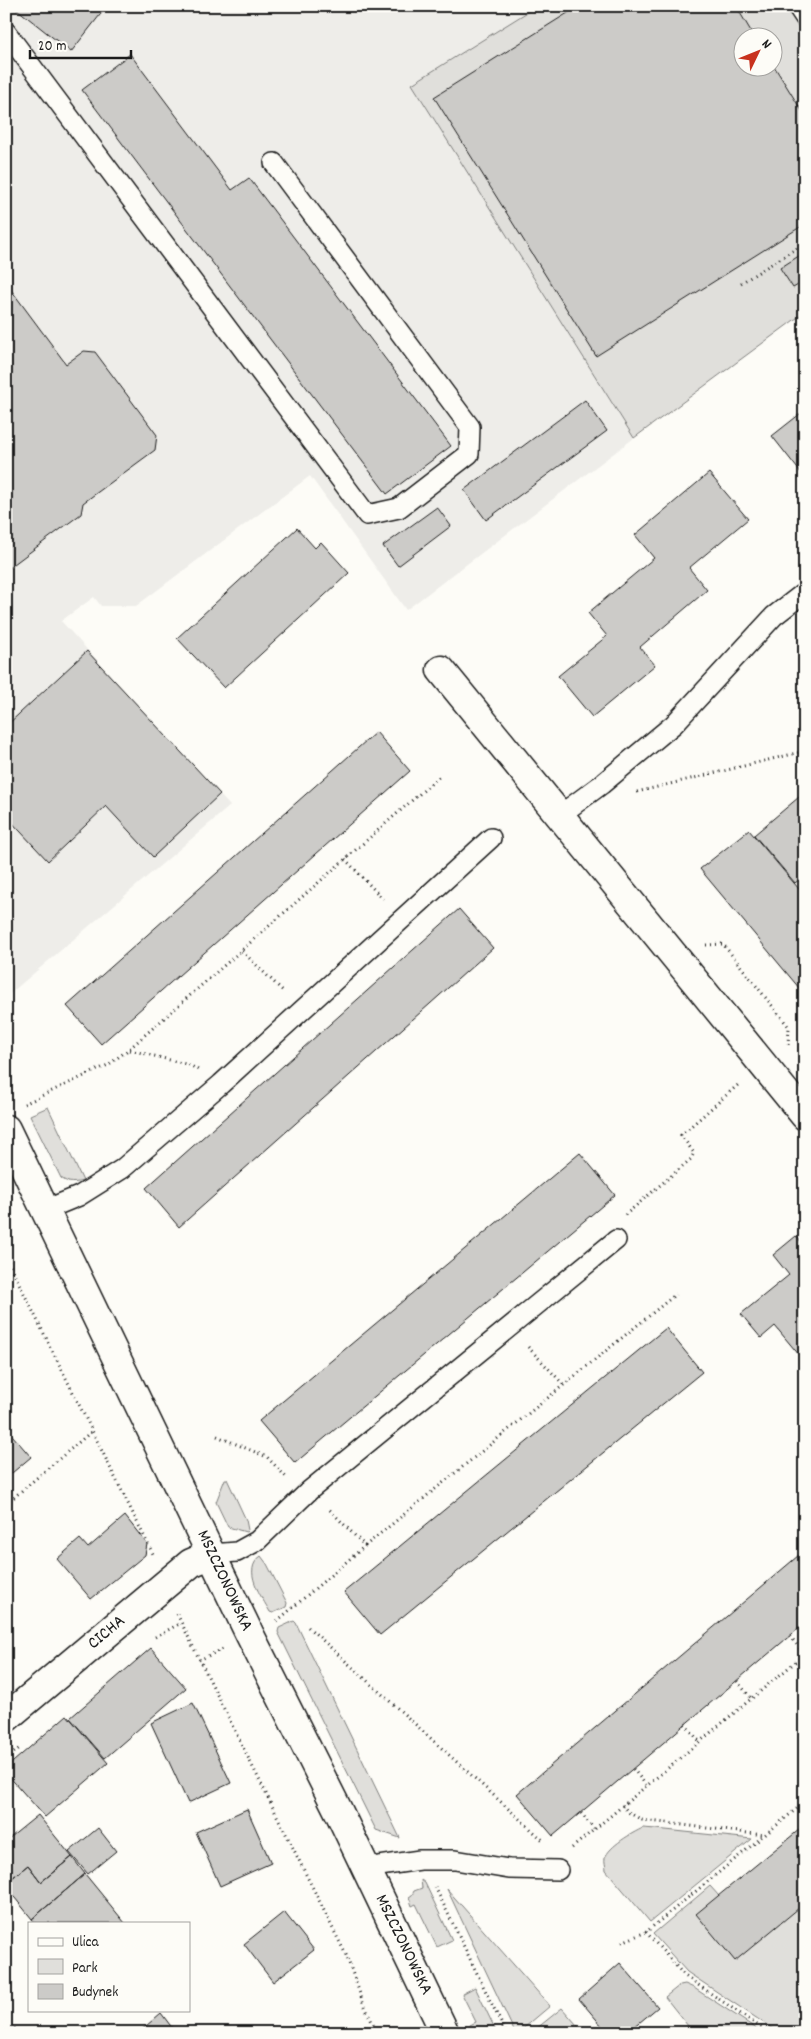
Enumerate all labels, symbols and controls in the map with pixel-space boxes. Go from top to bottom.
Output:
scale bar [30,28,131,60]
north arrow [734,28,784,78]
text: N [756,35,776,54]
text: 20 m [38,36,66,58]
street label: MSZCZONOWSKA [190,1526,258,1636]
street label: CICHA [83,1610,131,1656]
street label: MSZCZONOWSKA [368,1890,438,2000]
legend [28,1922,190,2012]
text: Ulica [72,1932,100,1954]
text: Park [72,1958,98,1980]
text: Budynek [72,1982,118,2004]

